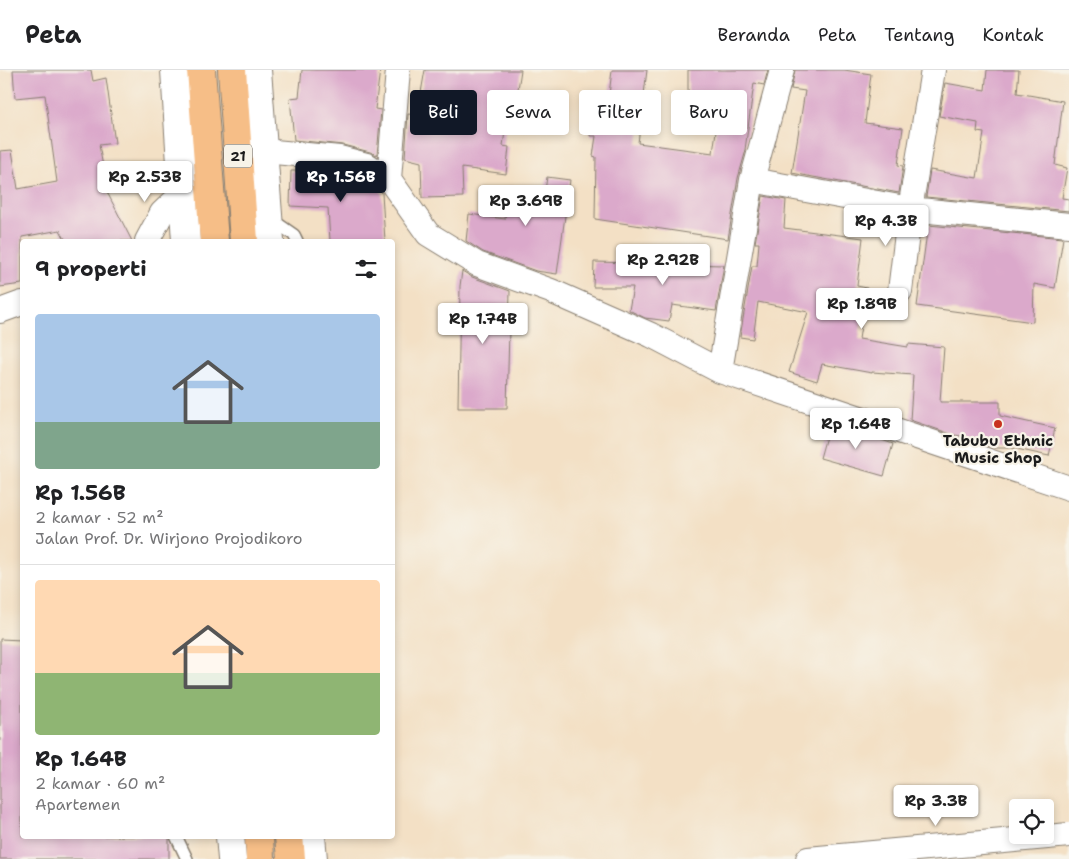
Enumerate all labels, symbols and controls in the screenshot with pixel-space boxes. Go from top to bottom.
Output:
text: Peta [25,19,81,51]
text: Beranda [718,23,790,47]
text: Peta [818,23,856,47]
text: Tentang [884,23,955,47]
text: Kontak [983,23,1044,47]
chip: Beli [410,90,477,135]
chip: Sewa [487,90,569,135]
chip: Filter [579,90,661,135]
chip: Baru [671,90,747,135]
road number: 21 [224,144,252,168]
pin: Rp 2.53B [93,160,197,203]
pin: Rp 1.56B [289,160,393,203]
text: Rp 2.53B [108,166,182,187]
text: Rp 1.56B [306,166,376,187]
pin: Rp 3.69B [474,184,578,227]
text: Rp 3.69B [489,190,563,211]
pin: Rp 4.3B [840,204,932,247]
text: Rp 4.3B [855,210,917,231]
pin: Rp 2.92B [611,244,715,286]
text: Rp 2.92B [627,249,699,270]
text: 9 properti [35,255,147,283]
icon: filters [352,255,380,283]
pin: Rp 1.89B [810,288,914,330]
text: Rp 1.89B [827,293,897,314]
pin: Rp 1.74B [431,302,535,345]
text: Rp 1.74B [449,308,517,329]
icon: home [163,347,253,437]
pin: Rp 1.64B [804,408,908,450]
text: Rp 1.64B [821,413,891,434]
marker: Tabubu Ethnic Music Shop [992,418,1004,430]
place label: Tabubu Ethnic Music Shop [943,431,1053,468]
text: Rp 1.56B [35,479,126,507]
text: 2 kamar · 52 m² [35,507,164,528]
text: Jalan Prof. Dr. Wirjono Projodikoro [35,528,302,549]
icon: home [163,612,253,702]
text: Rp 1.64B [35,745,127,773]
text: 2 kamar · 60 m² [35,773,165,794]
pin: Rp 3.3B [890,784,982,827]
text: Rp 3.3B [904,790,968,811]
text: Apartemen [35,794,120,815]
map controls [1009,799,1054,844]
button: locate [1009,799,1054,844]

